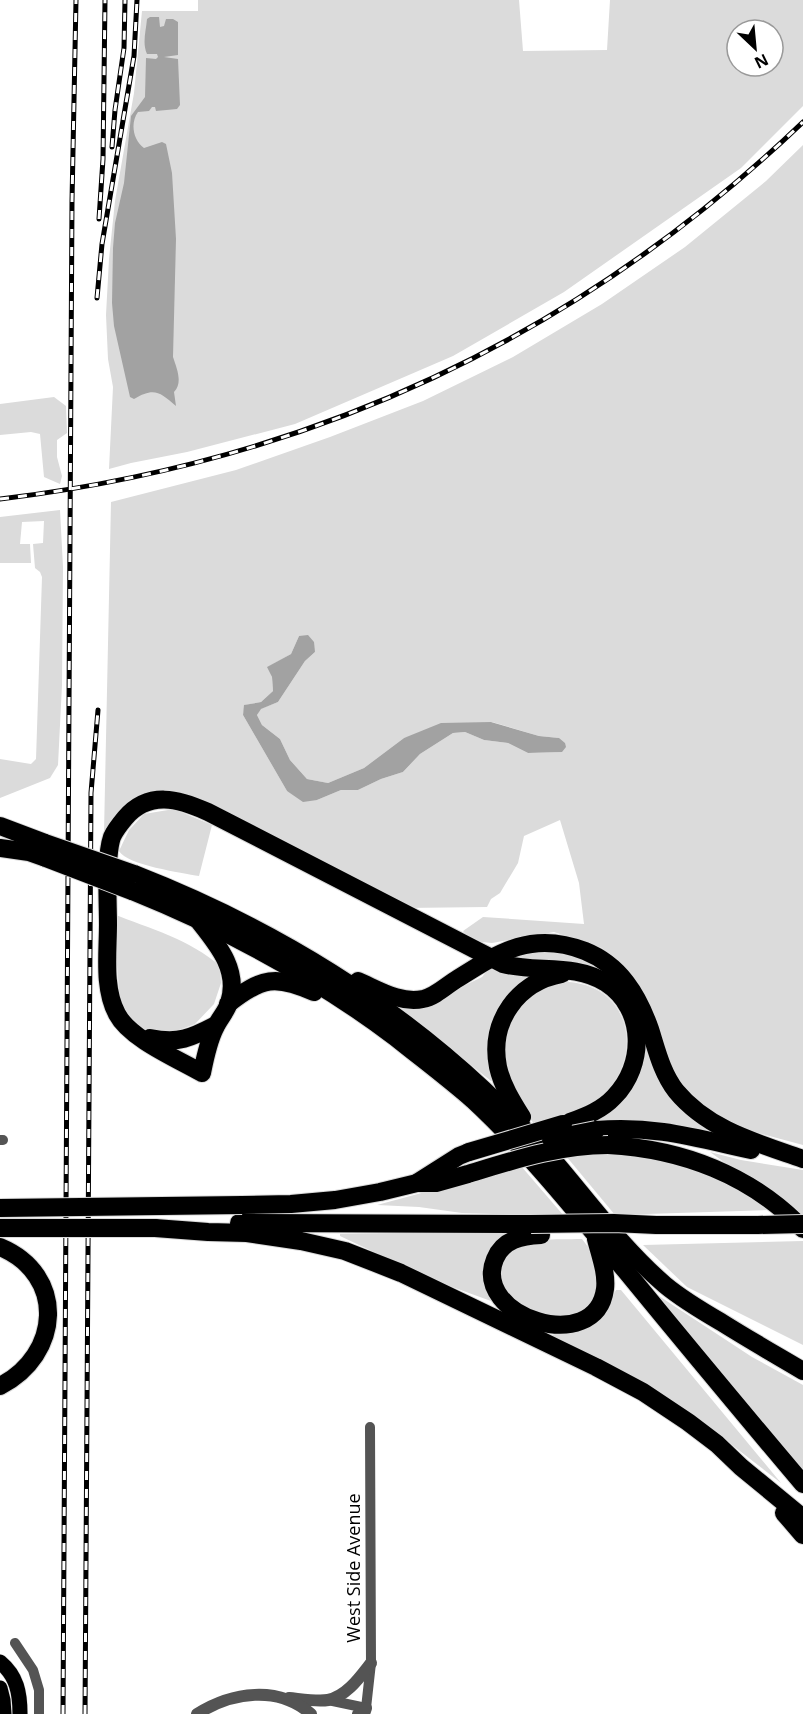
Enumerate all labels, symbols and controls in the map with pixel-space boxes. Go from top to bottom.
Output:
north arrow [725,18,785,78]
text: N [751,49,772,74]
street label: West Side Avenue [341,1493,365,1643]

